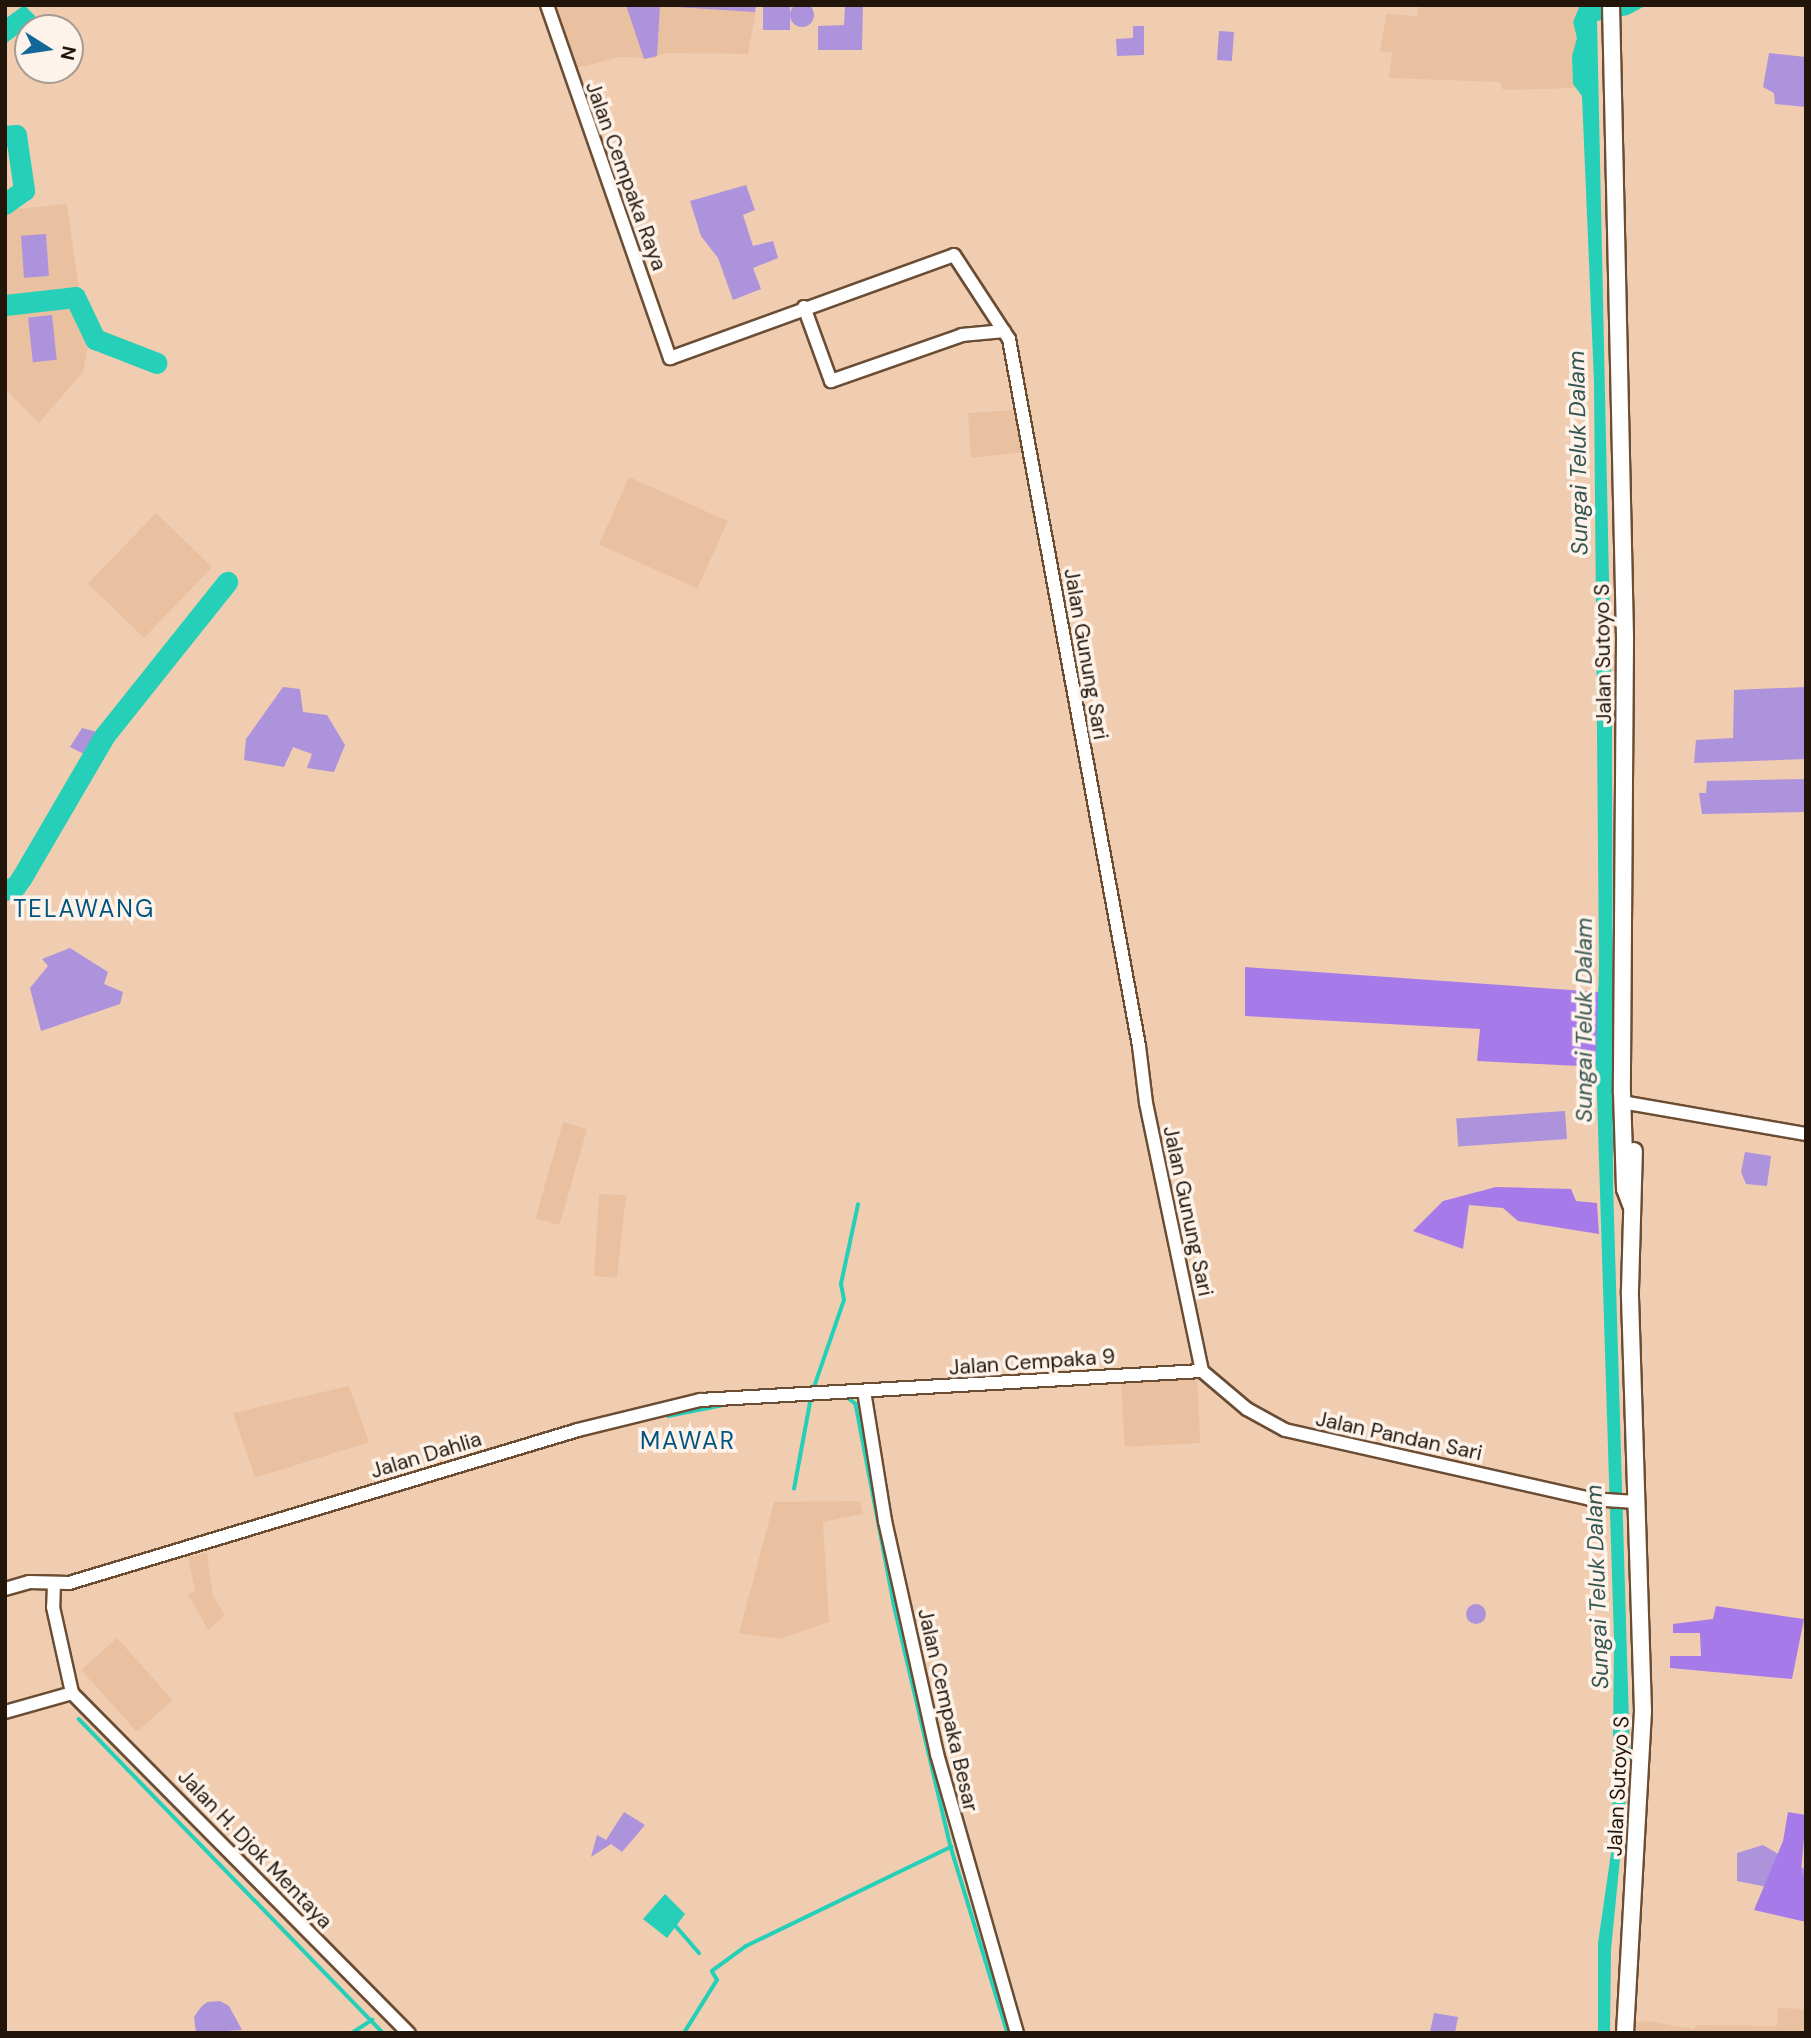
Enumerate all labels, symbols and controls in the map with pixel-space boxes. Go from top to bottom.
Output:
north arrow [14,14,84,84]
text: N [54,44,82,62]
street label: Jalan Cempaka Raya [580,78,672,274]
water label: Sungai Teluk Dalam [1562,350,1594,556]
street label: Jalan Gunung Sari [1059,566,1113,742]
street label: Jalan Sutoyo S [1589,584,1617,724]
district label: TELAWANG [14,895,154,923]
water label: Sungai Teluk Dalam [1570,918,1598,1122]
street label: Jalan Gunung Sari [1158,1124,1218,1298]
street label: Jalan Cempaka 9 [948,1344,1116,1380]
street label: Jalan Pandan Sari [1313,1406,1485,1466]
street label: Jalan Dahlia [367,1426,485,1484]
district label: MAWAR [641,1427,735,1455]
water label: Sungai Teluk Dalam [1580,1484,1614,1690]
street label: Jalan Cempaka Besar [912,1606,984,1814]
street label: Jalan Sutoyo S [1602,1715,1634,1857]
street label: Jalan H. Djok Mentaya [173,1764,337,1934]

